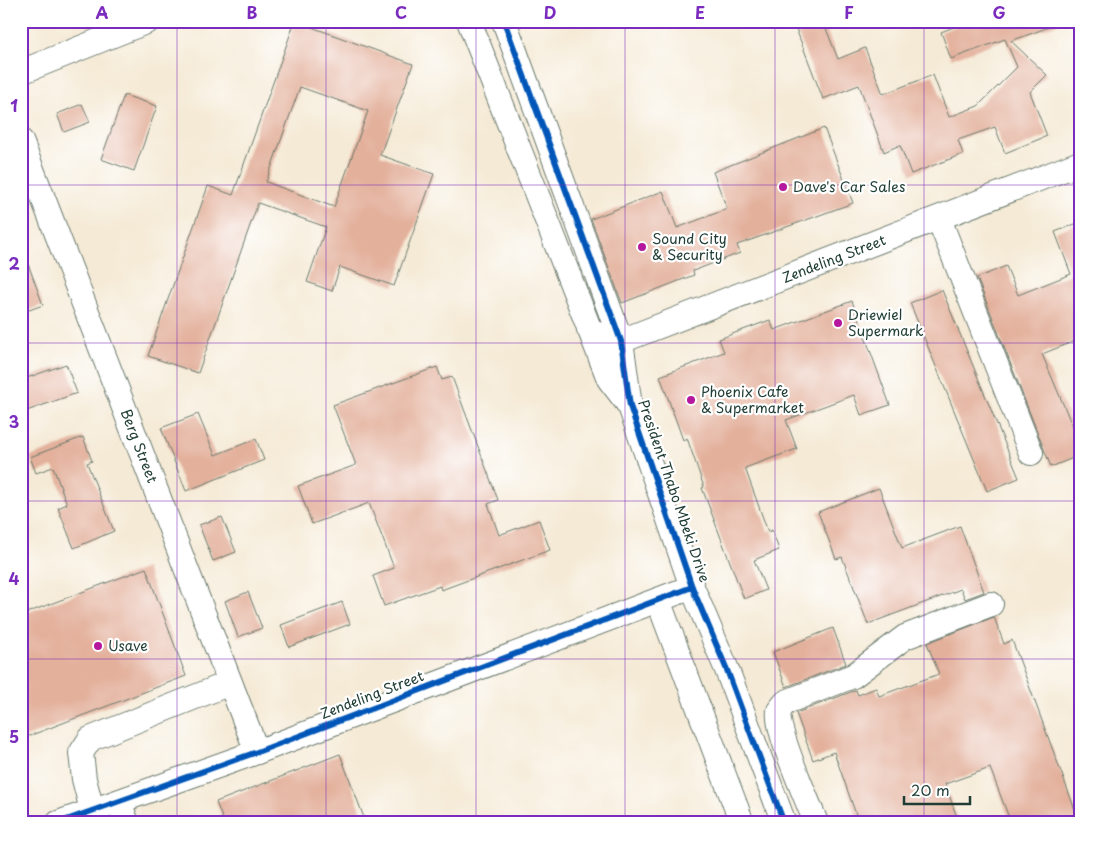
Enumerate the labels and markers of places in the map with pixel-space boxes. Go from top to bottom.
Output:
place label: Dave's Car Sales [793,176,905,197]
marker: Dave's Car Sales [777,181,789,193]
place label: Sound City & Security [652,228,727,265]
marker: Sound City & Security [636,241,648,253]
place label: Driewiel Supermark [848,304,924,341]
marker: Driewiel Supermark [832,317,844,329]
place label: Phoenix Cafe & Supermarket [701,381,804,418]
marker: Phoenix Cafe & Supermarket [685,394,697,406]
place label: Usave [108,635,148,656]
marker: Usave [92,640,104,652]

